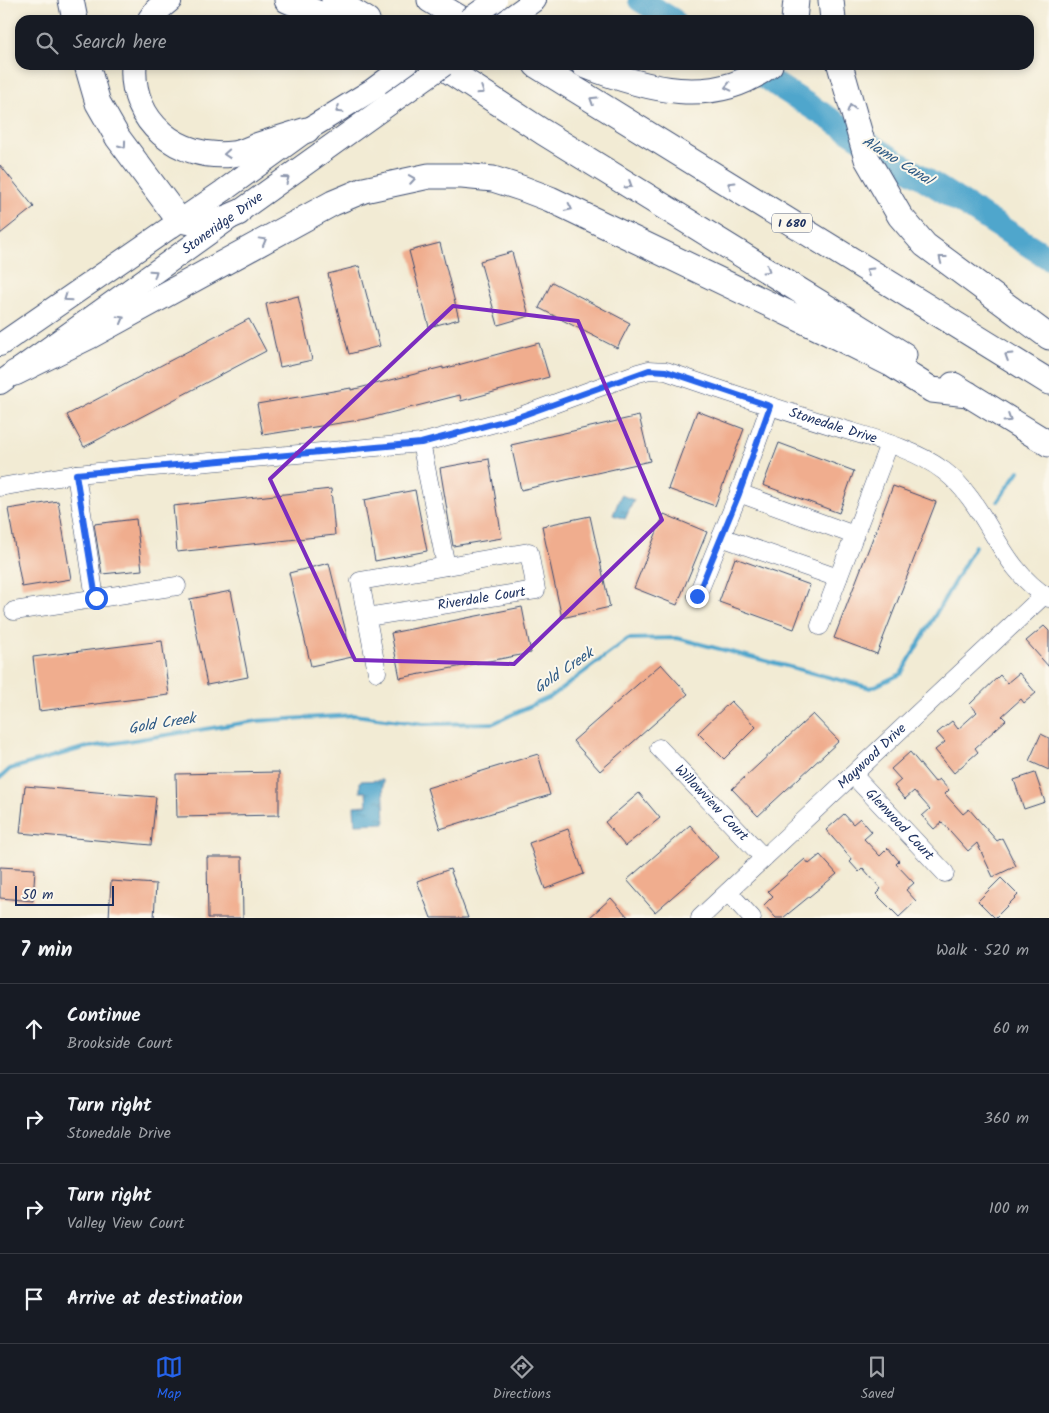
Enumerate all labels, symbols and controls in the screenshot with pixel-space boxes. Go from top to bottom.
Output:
search box [15,15,1034,70]
text: Search here [73,28,167,58]
icon: search [33,29,61,57]
one-way arrow [723,81,732,92]
one-way arrow [475,85,484,95]
one-way arrow [589,97,598,107]
one-way arrow [336,103,345,113]
one-way arrow [846,105,856,113]
water label: Alamo Canal [857,130,940,194]
one-way arrow [117,139,126,149]
one-way arrow [223,149,231,160]
one-way arrow [408,175,417,185]
one-way arrow [280,176,290,185]
one-way arrow [624,178,633,188]
one-way arrow [727,182,736,192]
street label: Stoneridge Drive [177,186,269,260]
one-way arrow [564,202,573,212]
road number: I 680 [772,214,812,232]
one-way arrow [258,237,267,247]
one-way arrow [939,256,948,265]
one-way arrow [762,264,771,273]
one-way arrow [866,267,875,277]
one-way arrow [148,270,158,279]
one-way arrow [63,292,73,301]
one-way arrow [115,315,124,325]
one-way arrow [1004,353,1013,362]
street label: Stonedale Drive [786,402,880,450]
one-way arrow [1003,412,1012,422]
street label: Riverdale Court [436,581,528,617]
route end [686,585,709,608]
route start [85,587,108,610]
water label: Gold Creek [529,641,600,700]
water label: Gold Creek [127,707,199,741]
street label: Maywood Drive [832,718,912,795]
street label: Willowview Court [669,760,754,847]
street label: Glenwood Court [860,783,939,866]
scale bar [15,883,114,906]
text: 50 m [22,884,53,906]
text: 7 min [20,934,72,967]
text: Walk · 520 m [936,938,1029,963]
text: Continue [67,1001,140,1031]
icon: ahead [20,1015,48,1043]
text: 60 m [993,1016,1029,1041]
text: Brookside Court [67,1031,173,1056]
text: Turn right [67,1091,152,1121]
icon: right [20,1105,48,1133]
text: 360 m [984,1106,1029,1131]
text: Stonedale Drive [67,1121,171,1146]
text: Turn right [67,1181,152,1211]
icon: right [20,1195,48,1223]
text: 100 m [989,1196,1029,1221]
text: Valley View Court [67,1211,185,1236]
text: Arrive at destination [67,1284,243,1314]
icon: arrive [20,1285,48,1313]
tab: Map [155,1353,183,1405]
tab: Directions [493,1353,551,1405]
tab: Saved [861,1353,894,1405]

